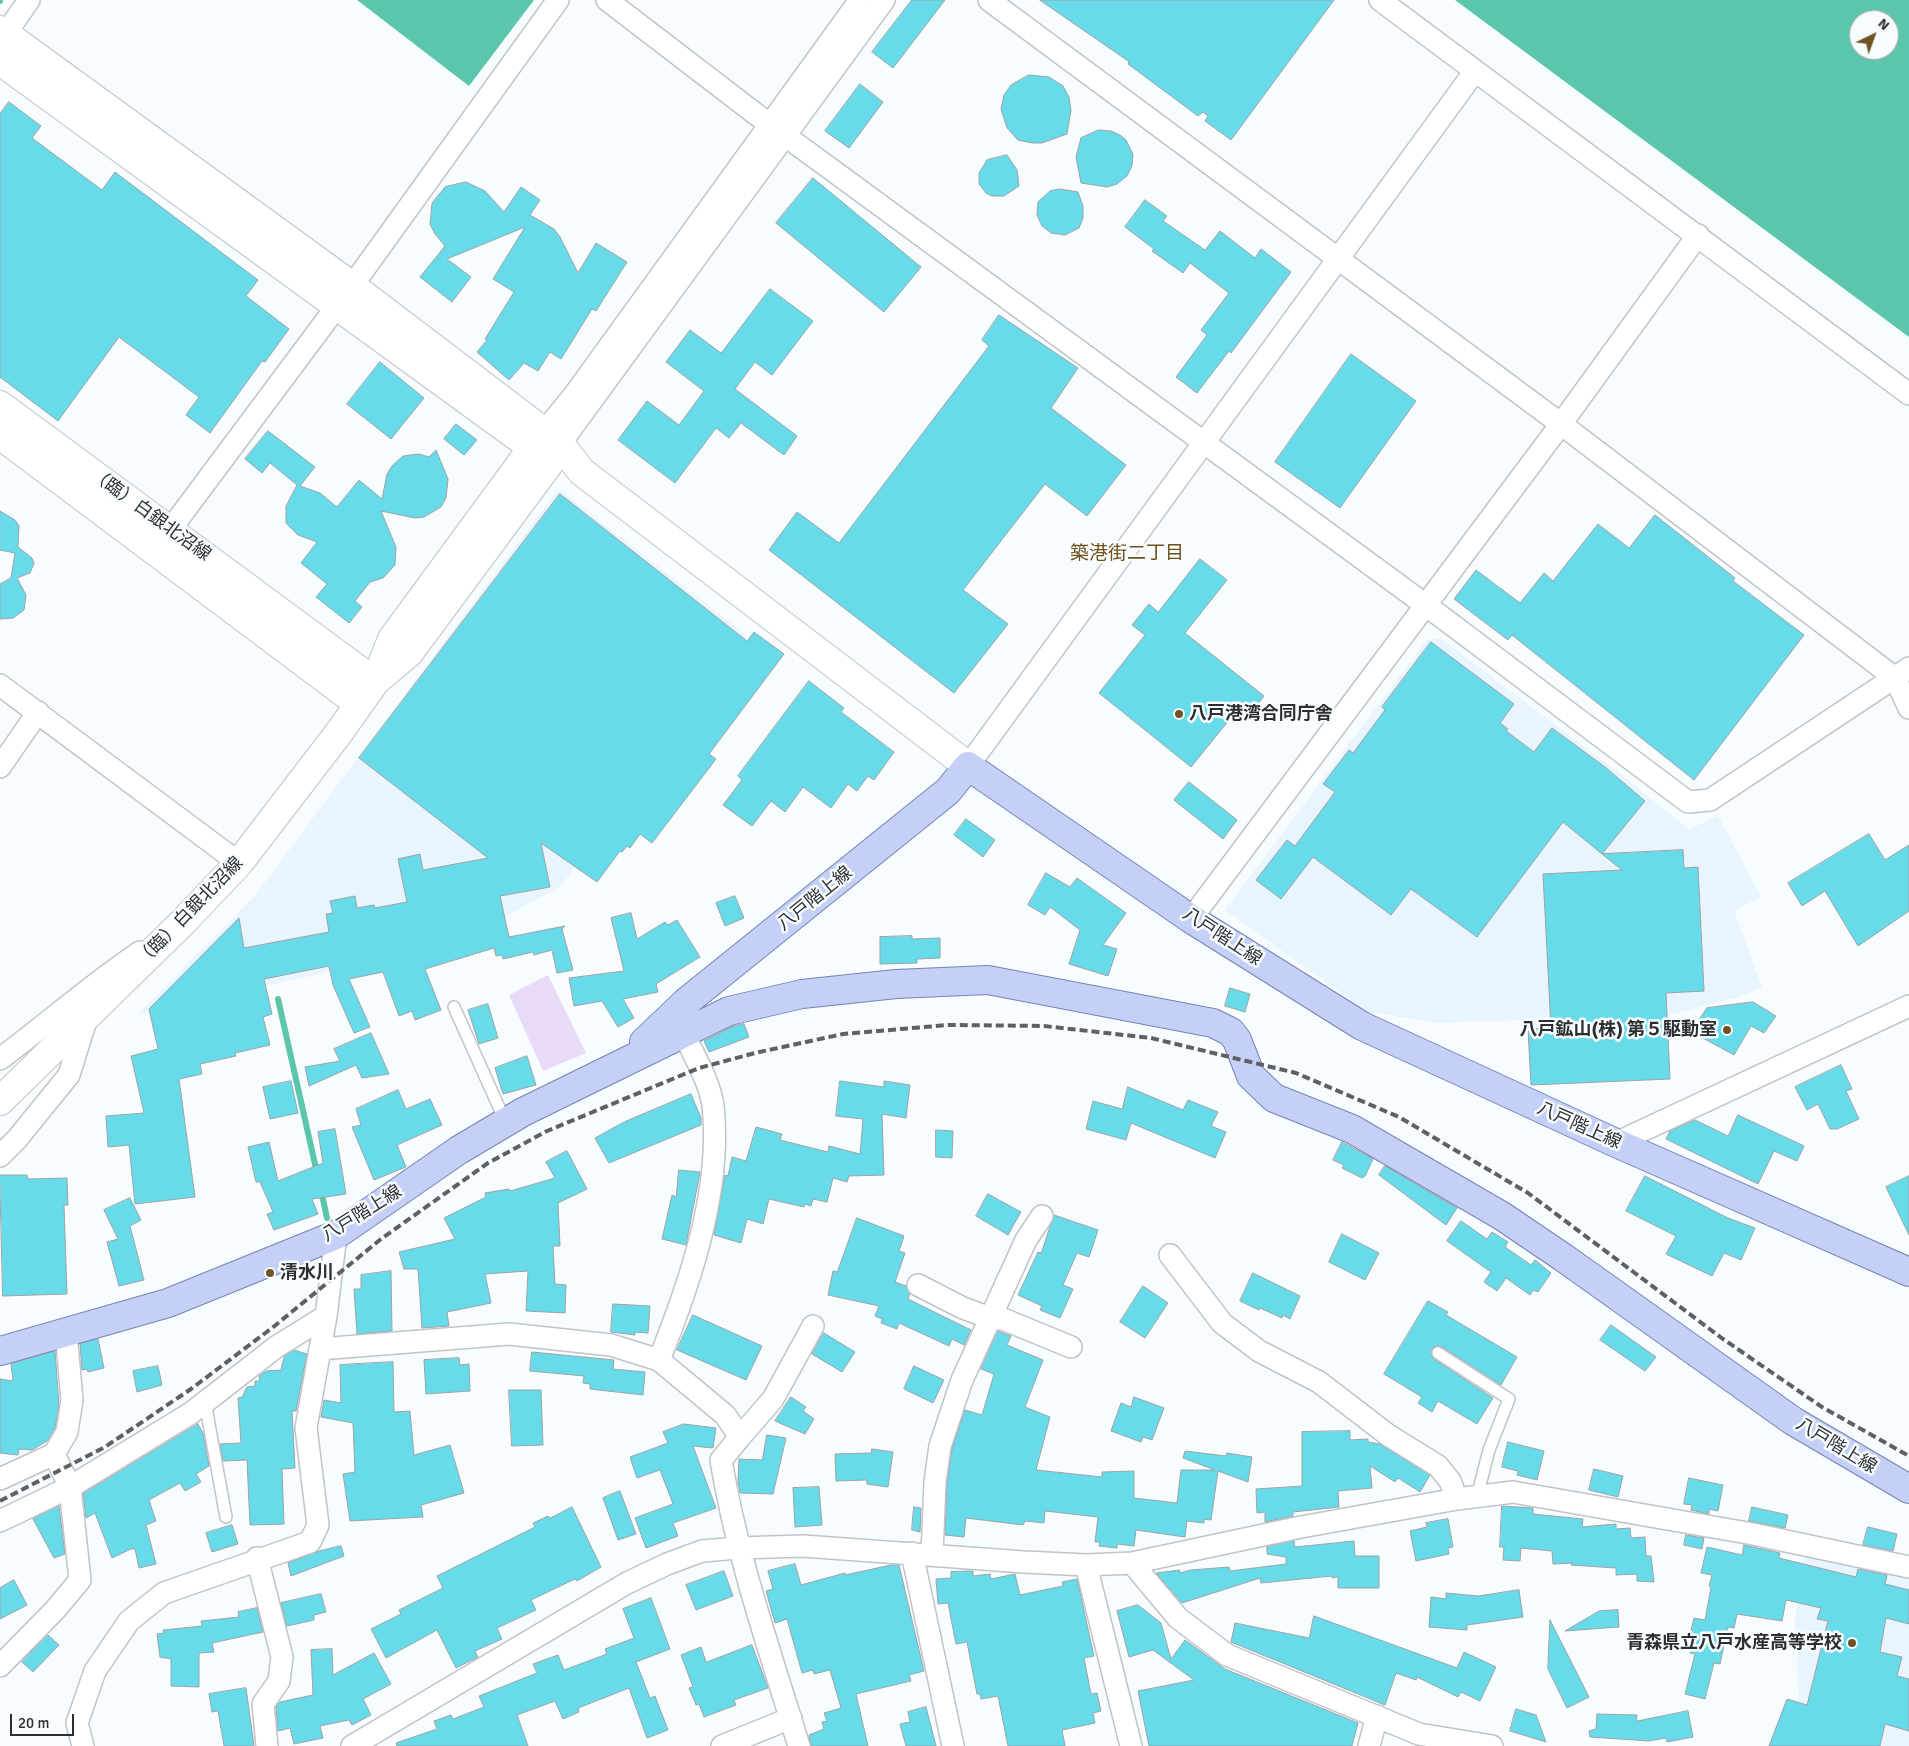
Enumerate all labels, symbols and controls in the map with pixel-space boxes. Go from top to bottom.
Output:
north arrow [1849,10,1899,60]
text: N [1874,15,1893,34]
street label: （臨）白銀北沼線 [85,464,215,566]
district label: 築港街二丁目 [1070,543,1184,565]
place label: 八戸港湾合同庁舎 [1189,703,1333,725]
marker: 八戸港湾合同庁舎 [1173,708,1185,720]
street label: （臨）白銀北沼線 [132,853,248,971]
street label: 八戸階上線 [773,862,857,936]
street label: 八戸階上線 [1178,903,1266,971]
place label: 八戸鉱山(株) 第５駆動室 [1520,1019,1717,1041]
marker: 八戸鉱山(株) 第５駆動室 [1721,1024,1733,1036]
street label: 八戸階上線 [1533,1098,1625,1154]
street label: 八戸階上線 [318,1181,406,1247]
place label: 清水川 [280,1262,334,1284]
marker: 清水川 [264,1267,276,1279]
street label: 八戸階上線 [1792,1414,1880,1478]
place label: 青森県立八戸水産高等学校 [1626,1632,1842,1654]
marker: 青森県立八戸水産高等学校 [1846,1637,1858,1649]
scale bar [12,1704,76,1736]
text: 20 m [18,1714,49,1732]

